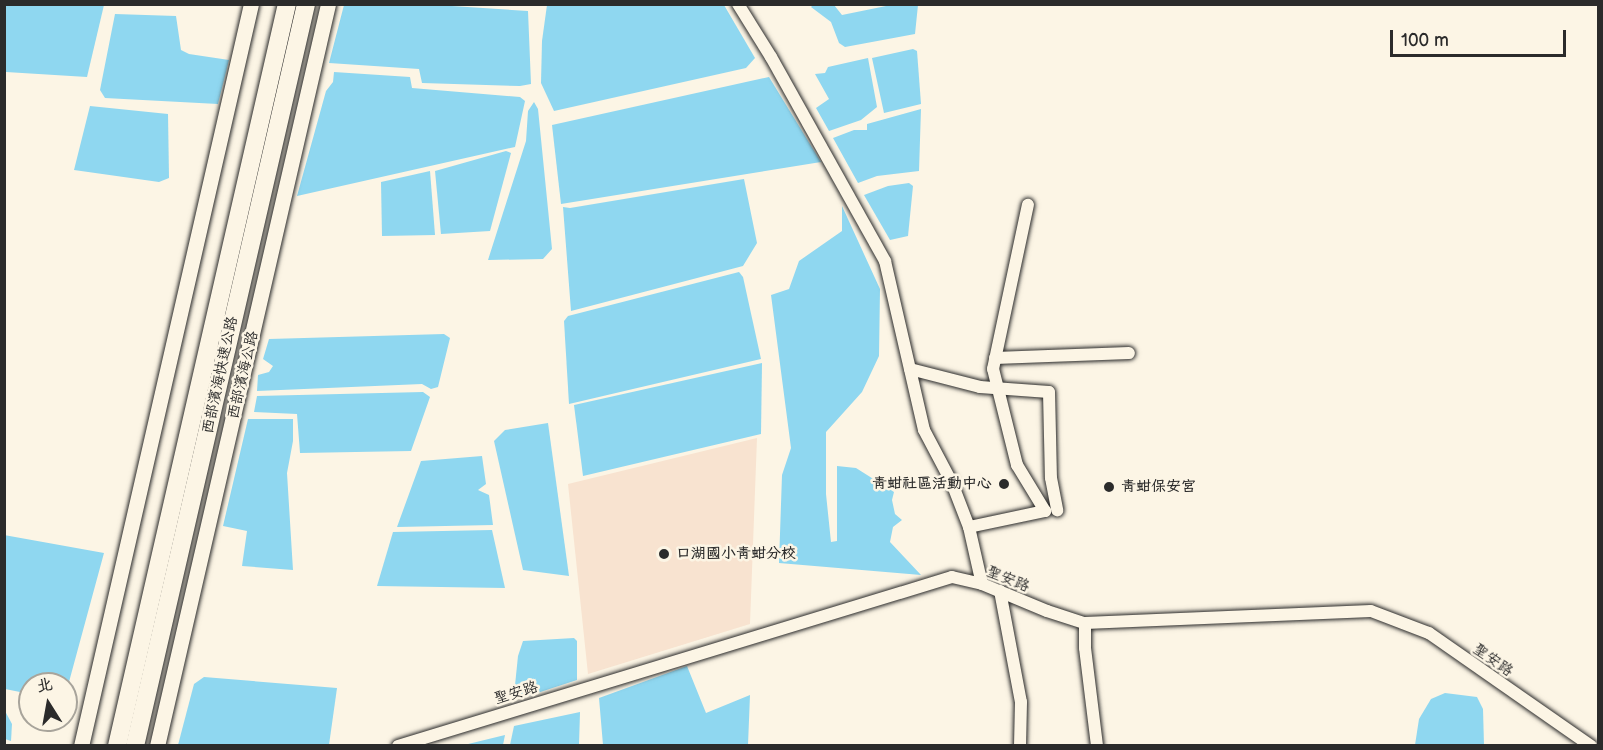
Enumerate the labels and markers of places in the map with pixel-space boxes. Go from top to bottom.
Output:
place label: 青蚶社區活動中心 [872,475,992,493]
marker: 青蚶社區活動中心 [997,477,1011,491]
place label: 青蚶保安宮 [1121,478,1196,496]
marker: 青蚶保安宮 [1102,480,1116,494]
place label: 口湖國小青蚶分校 [676,545,796,563]
marker: 口湖國小青蚶分校 [657,547,671,561]

